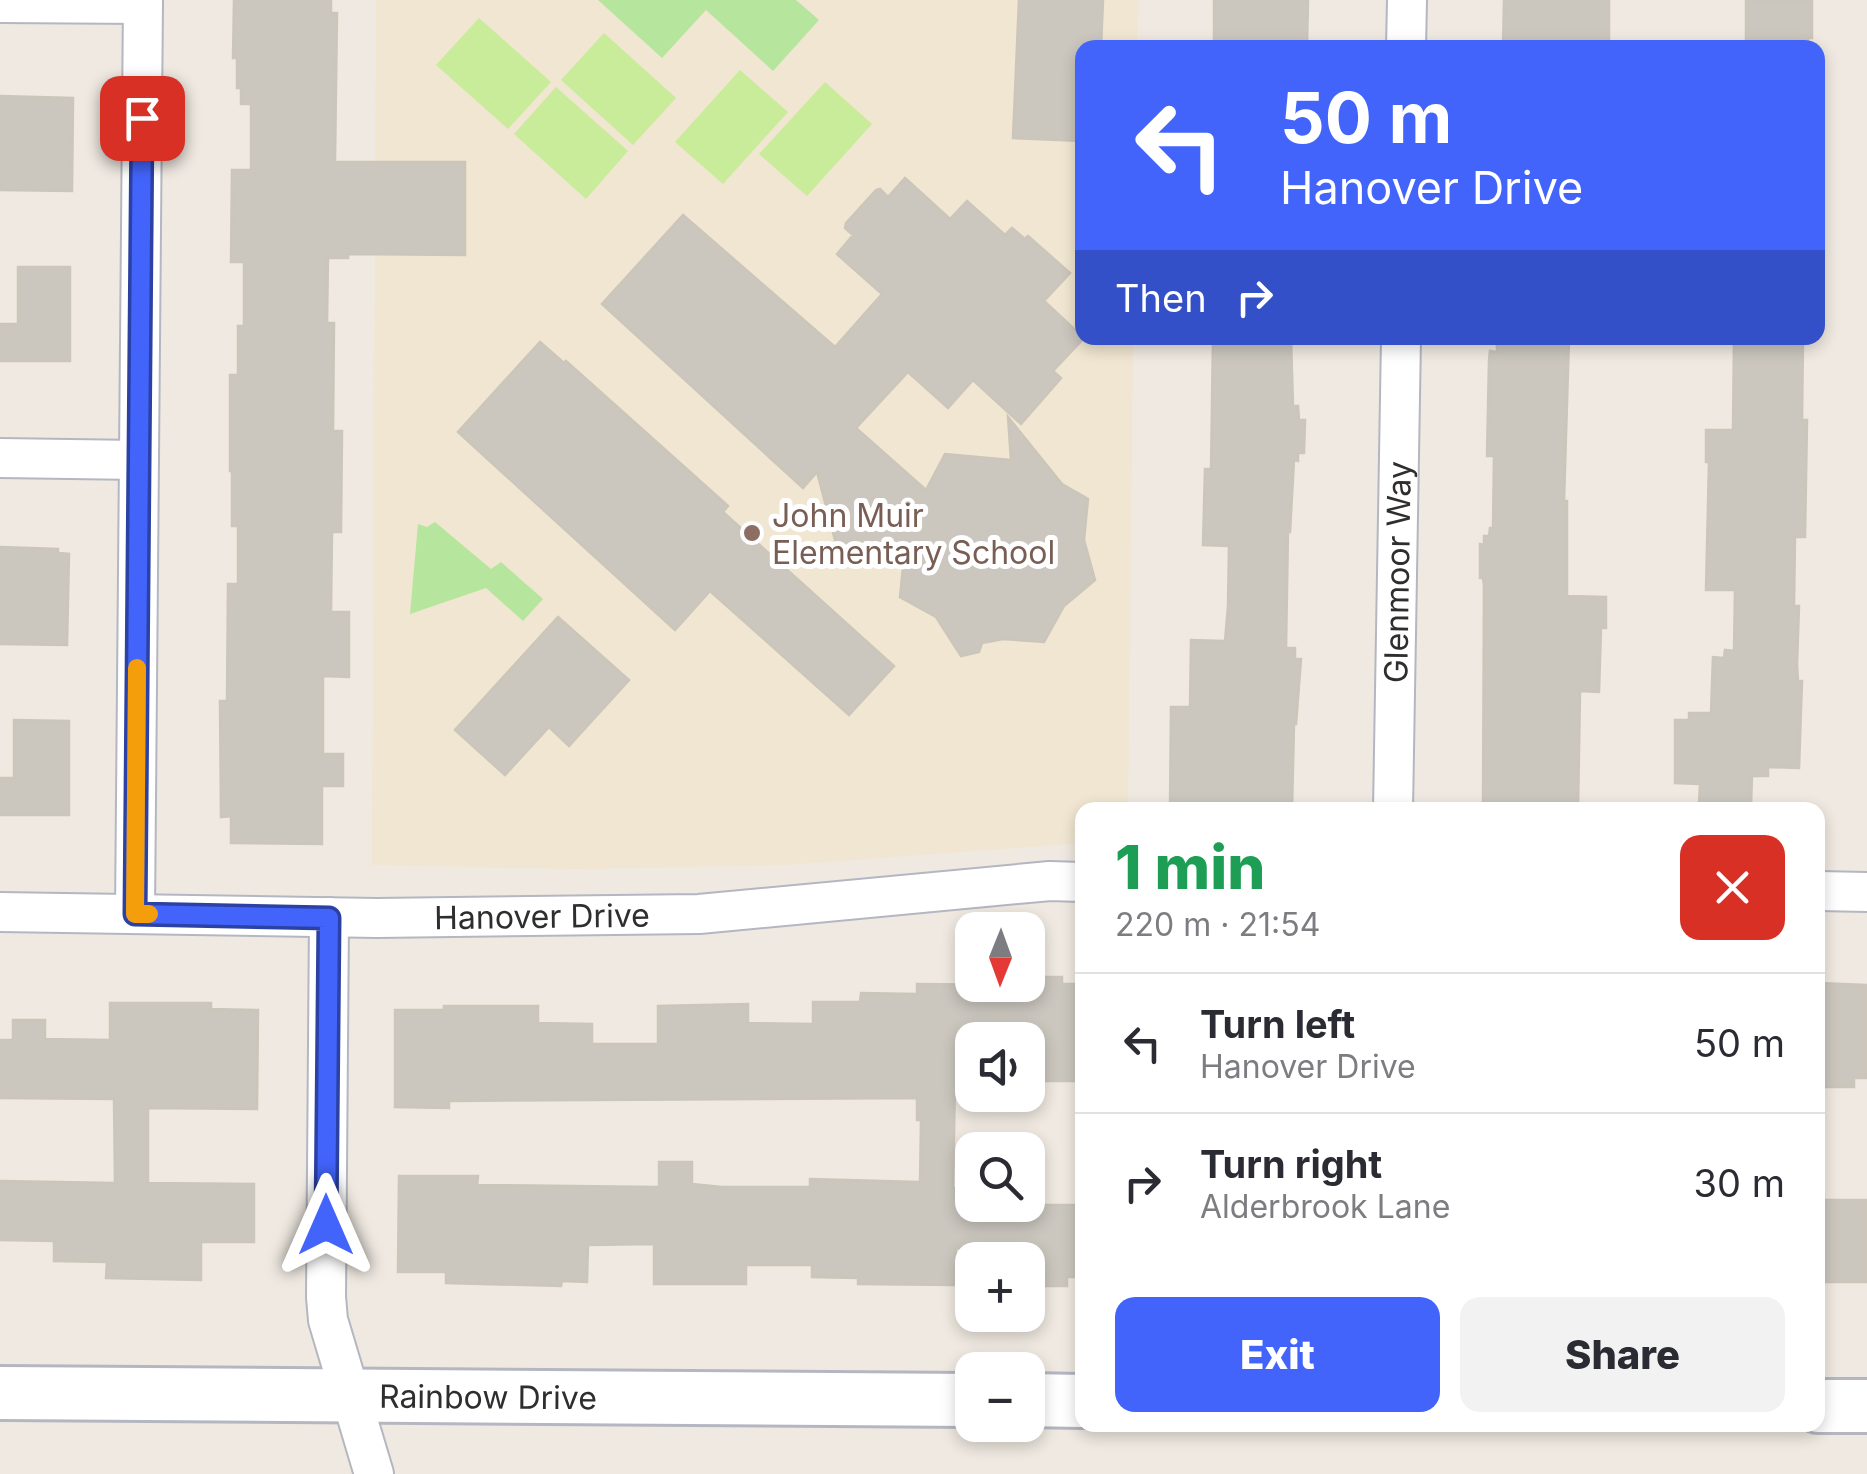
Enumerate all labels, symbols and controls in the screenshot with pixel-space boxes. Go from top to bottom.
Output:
text: 50 m [1280,75,1452,160]
pin [100,76,185,161]
icon: left [1115,80,1245,210]
icon: arrive [115,91,170,146]
text: Hanover Drive [1280,160,1583,215]
icon: right [1227,270,1282,325]
text: Then [1115,275,1207,321]
street label: Glenmoor Way [1376,461,1418,683]
place label: John Muir Elementary School [772,496,1055,572]
marker: John Muir Elementary School [741,522,763,544]
text: 1 min [1115,831,1265,903]
button: close [1680,835,1785,940]
street label: Hanover Drive [434,895,650,937]
text: 220 m · 21:54 [1115,905,1320,944]
north arrow [955,912,1045,1002]
map controls [955,912,1045,1442]
text: Turn left [1200,1001,1355,1047]
icon: left [1115,1016,1170,1071]
text: 50 m [1694,1020,1785,1066]
button: sound [955,1022,1045,1112]
text: Hanover Drive [1200,1047,1416,1086]
button: search [955,1132,1045,1222]
text: Turn right [1200,1141,1382,1187]
icon: right [1115,1156,1170,1211]
text: 30 m [1694,1160,1785,1206]
position arrow [274,1173,378,1277]
text: Alderbrook Lane [1200,1187,1450,1226]
button: + [955,1242,1045,1332]
button: Exit [1115,1297,1440,1412]
button: Share [1460,1297,1785,1412]
button: − [955,1352,1045,1442]
street label: Rainbow Drive [379,1376,597,1417]

